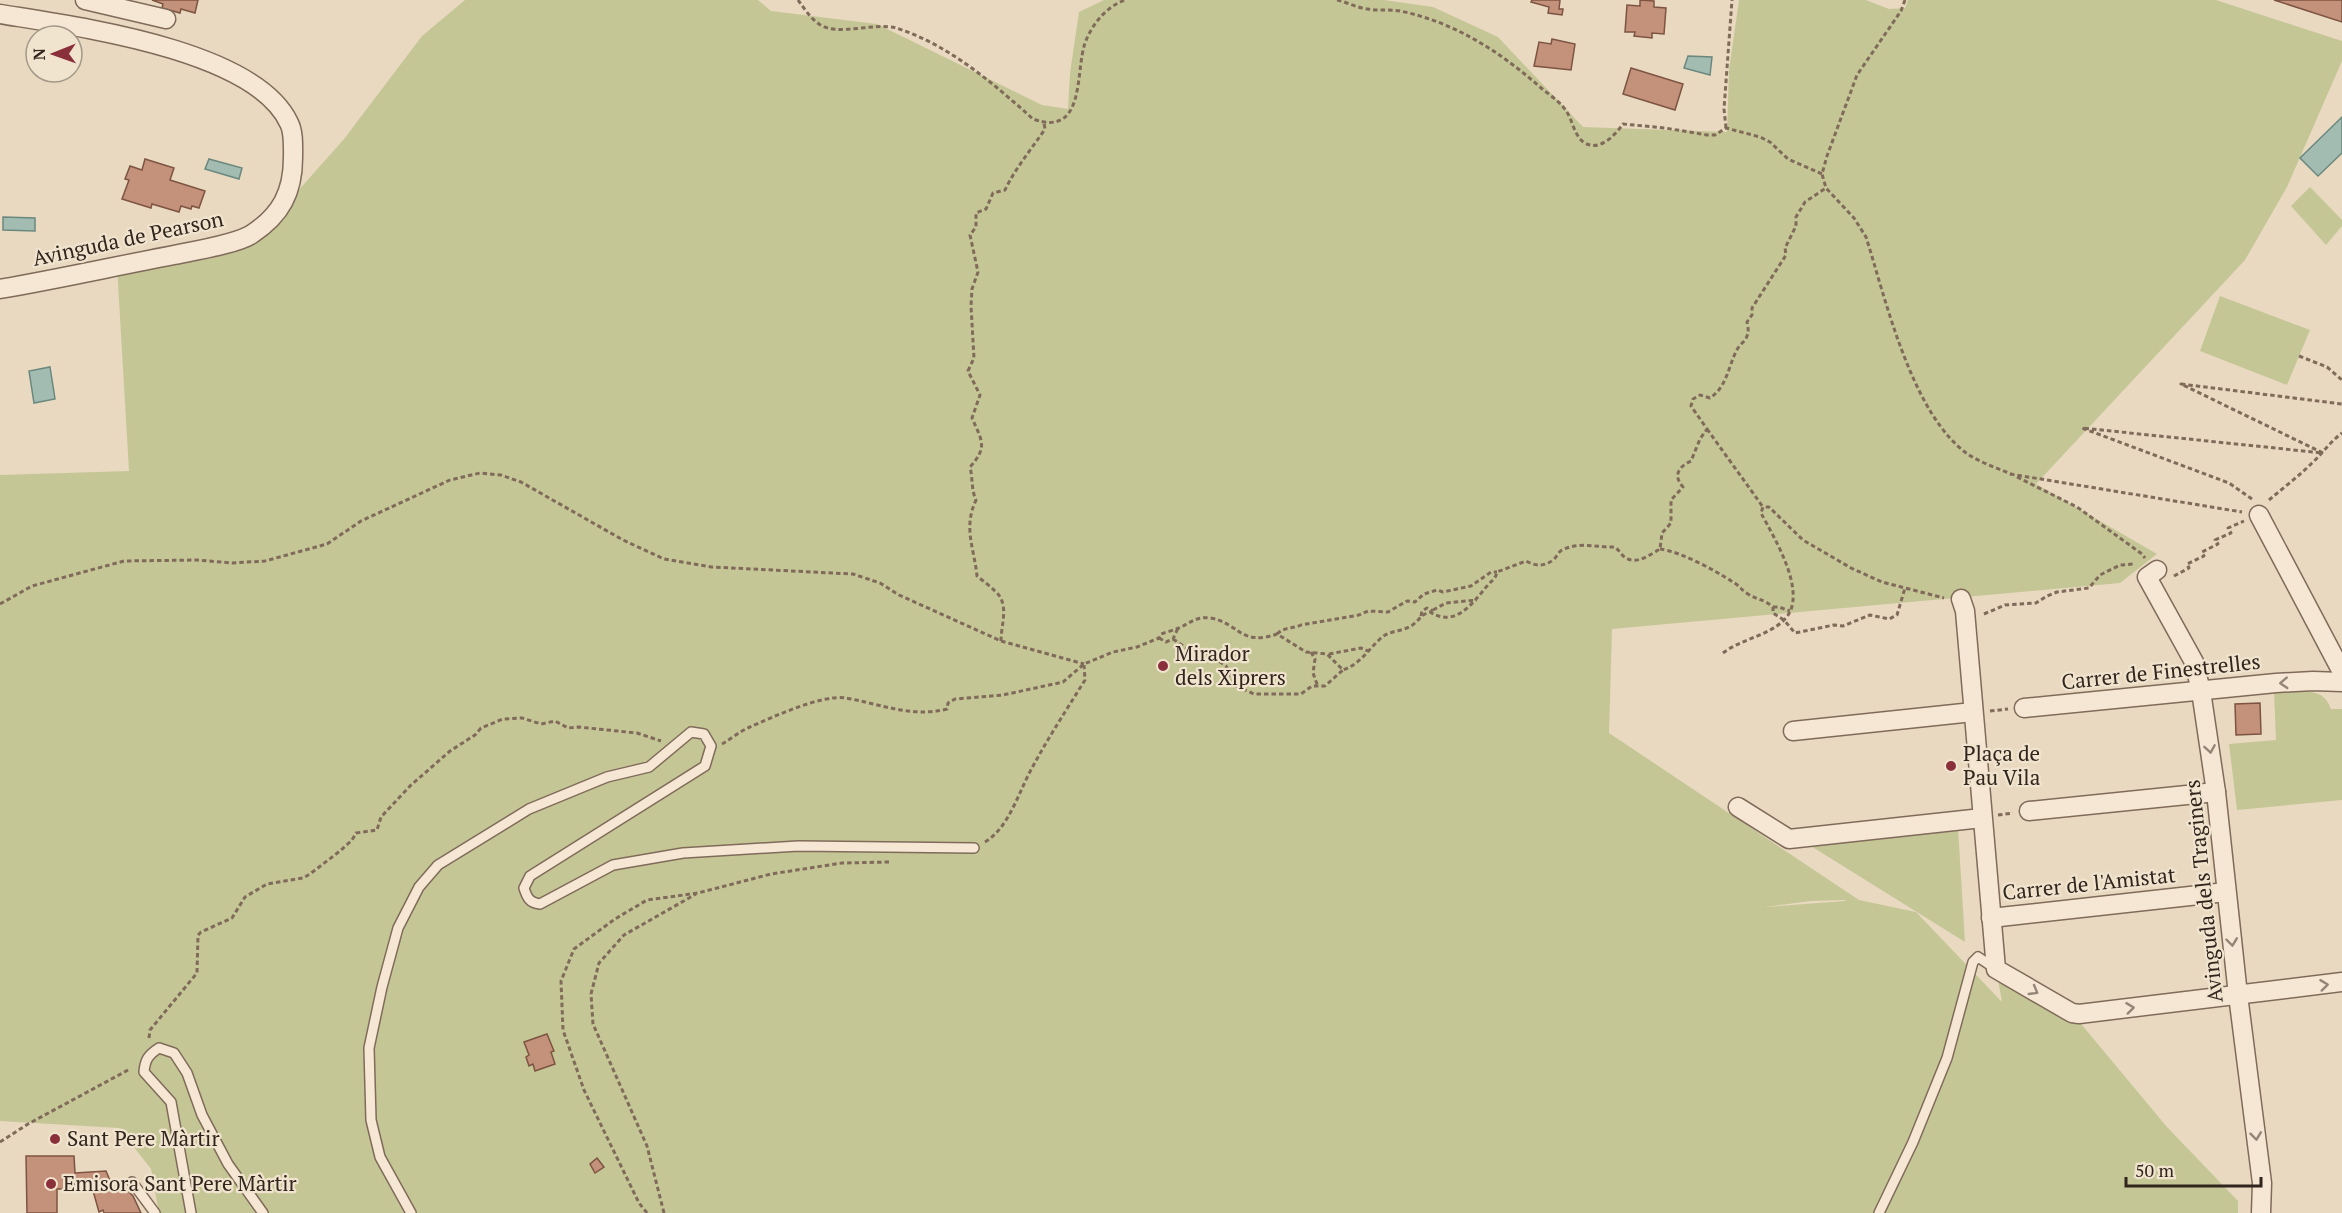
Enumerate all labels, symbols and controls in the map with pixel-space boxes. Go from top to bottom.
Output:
north arrow [24,24,84,84]
text: N [28,48,50,61]
street label: Avinguda de Pearson [30,204,226,272]
place label: Mirador dels Xiprers [1175,639,1286,691]
street label: Carrer de Finestrelles [2060,647,2262,695]
marker: Mirador dels Xiprers [1156,659,1170,673]
one-way arrow [2279,676,2288,689]
place label: Plaça de Pau Vila [1963,739,2041,791]
one-way arrow [2203,744,2215,753]
marker: Plaça de Pau Vila [1944,759,1958,773]
street label: Avinguda dels Traginers [2177,778,2229,1004]
street label: Carrer de l'Amistat [2001,860,2177,906]
one-way arrow [2225,938,2238,947]
one-way arrow [2319,979,2328,991]
one-way arrow [2028,984,2038,995]
one-way arrow [2126,1002,2135,1015]
place label: Sant Pere Màrtir [67,1124,219,1152]
one-way arrow [2249,1131,2262,1141]
marker: Sant Pere Màrtir [48,1132,62,1146]
scale bar [2126,1150,2261,1188]
text: 50 m [2135,1158,2175,1182]
place label: Emisora Sant Pere Màrtir [63,1169,297,1197]
marker: Emisora Sant Pere Màrtir [44,1177,58,1191]

